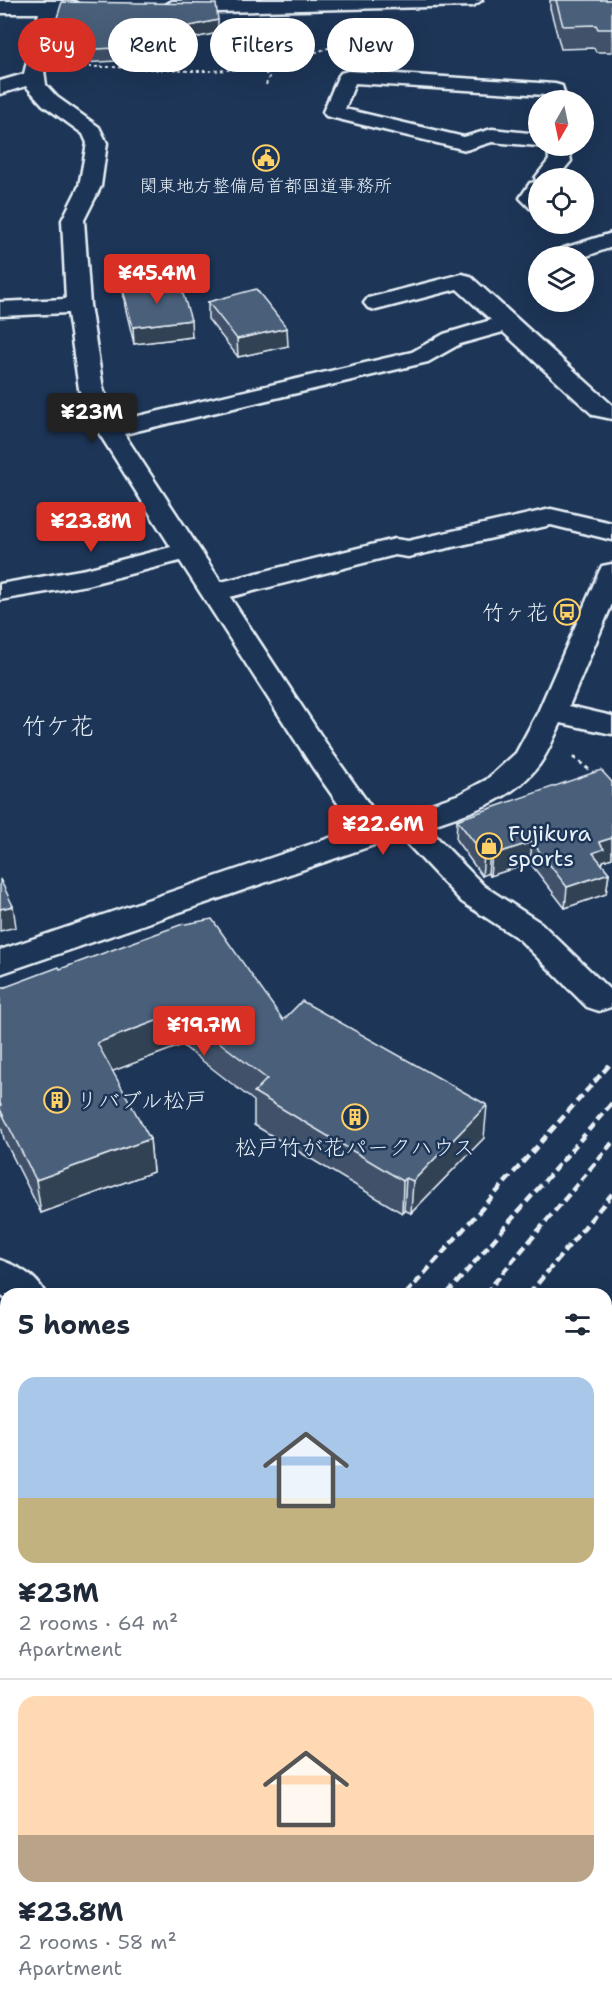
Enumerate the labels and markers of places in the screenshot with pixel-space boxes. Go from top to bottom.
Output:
public building icon: 関東地方整備局首都国道事務所 [251,143,281,173]
place label: 関東地方整備局首都国道事務所 [140,174,392,198]
pin: ¥45.4M [108,254,206,305]
pin: ¥23M [56,393,128,444]
pin: ¥23.8M [42,502,140,553]
bus stop icon: 竹ヶ花 [552,597,582,627]
place label: 竹ヶ花 [482,598,548,627]
pin: ¥22.6M [334,805,432,856]
place label: Fujikura sports [508,819,591,873]
shop icon: Fujikura sports [474,831,504,861]
pin: ¥19.7M [155,1006,253,1057]
building icon: リバブル松戸 [42,1085,72,1115]
place label: リバブル松戸 [76,1086,207,1115]
building icon: 松戸竹が花パークハウス [340,1102,370,1132]
place label: 松戸竹が花パークハウス [235,1133,475,1162]

